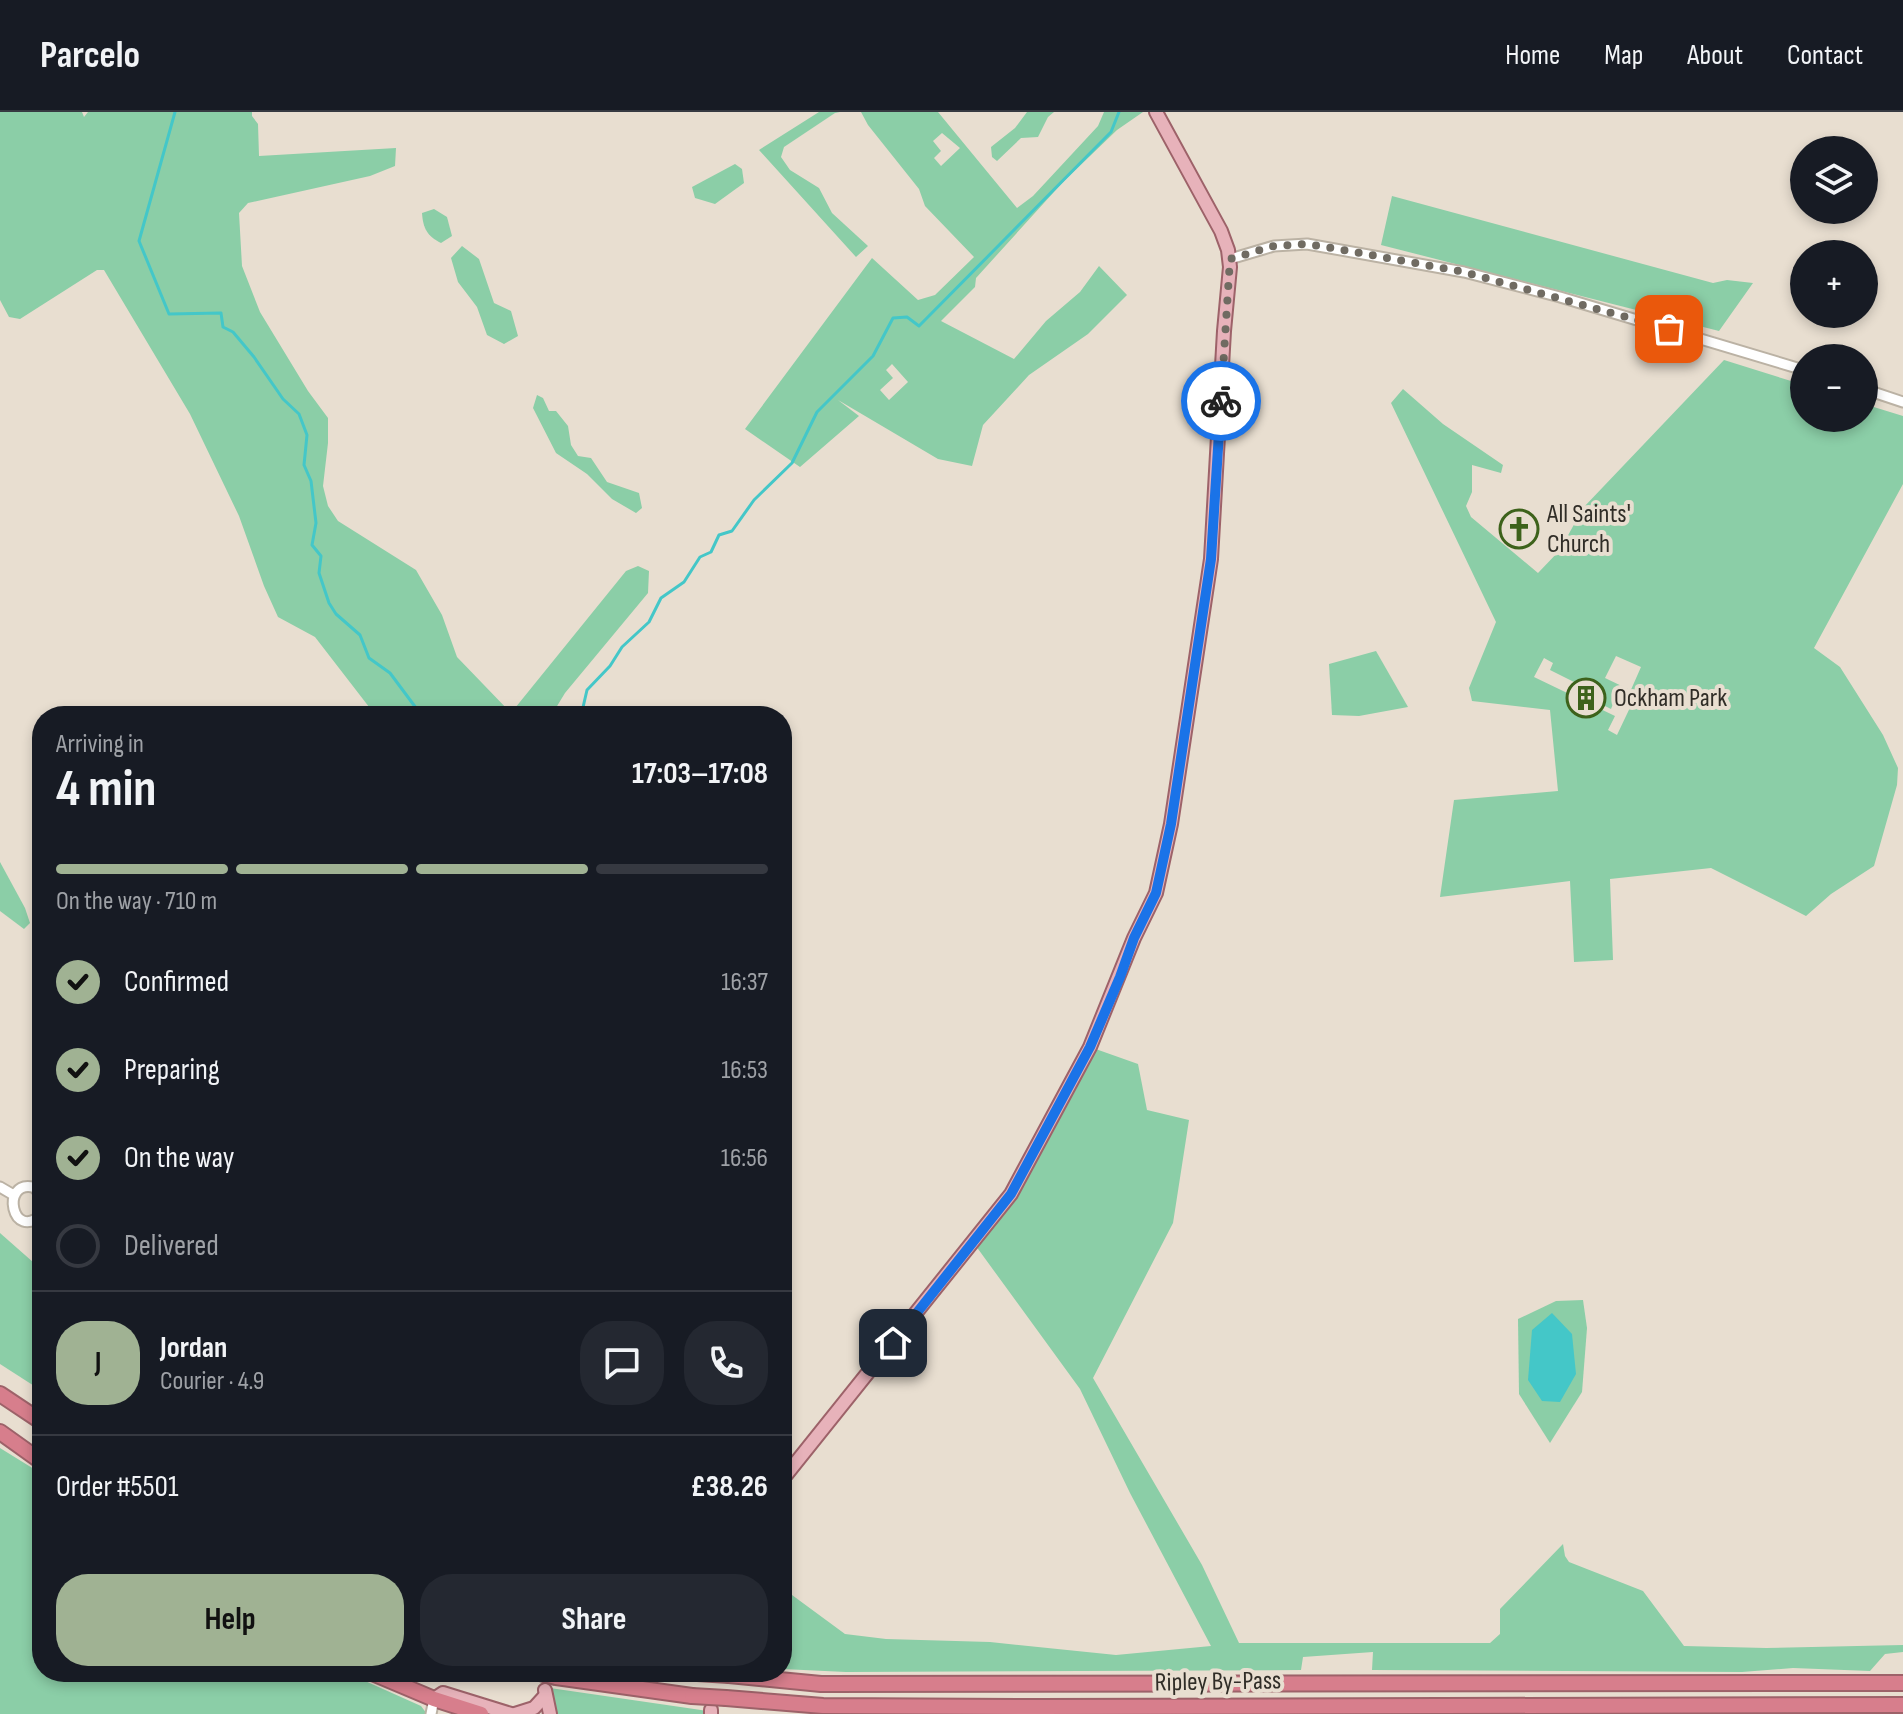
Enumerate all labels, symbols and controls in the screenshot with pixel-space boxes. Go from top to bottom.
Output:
text: Parcelo [40,33,140,78]
text: Home [1505,39,1560,72]
text: Map [1604,39,1643,72]
text: About [1687,39,1743,72]
text: Contact [1787,39,1863,72]
map controls [1790,136,1878,432]
button: layers [1790,136,1878,224]
button: + [1790,240,1878,328]
pin [1635,295,1703,363]
icon: bag [1647,307,1691,351]
button: − [1790,344,1878,432]
courier [1181,361,1261,441]
icon: bike [1199,379,1243,423]
place label: All Saints' Church [1546,499,1631,560]
church icon: All Saints' Church [1498,508,1540,550]
building icon: Ockham Park [1565,677,1607,719]
place label: Ockham Park [1614,683,1727,714]
text: Arriving in [56,729,144,760]
text: 17:03–17:08 [632,756,768,792]
text: 4 min [56,758,156,821]
text: On the way · 710 m [56,886,217,917]
icon: check [56,960,100,1004]
text: Confirmed [124,964,229,1000]
text: 16:37 [721,967,768,998]
icon: check [56,1048,100,1092]
text: Preparing [124,1052,220,1088]
text: 16:53 [721,1055,768,1086]
icon: check [56,1136,100,1180]
text: On the way [124,1140,234,1176]
text: 16:56 [721,1143,768,1174]
text: Delivered [124,1228,219,1264]
pin [859,1309,927,1377]
button: chat [580,1321,664,1405]
button: phone [684,1321,768,1405]
icon: home [871,1321,915,1365]
text: Jordan [160,1330,227,1366]
text: J [95,1345,101,1381]
text: Courier · 4.9 [160,1366,264,1397]
text: Order #5501 [56,1469,178,1505]
text: £38.26 [690,1469,768,1505]
button: Help [56,1574,404,1666]
button: Share [420,1574,768,1666]
street label: Ripley By-Pass [1154,1665,1282,1699]

